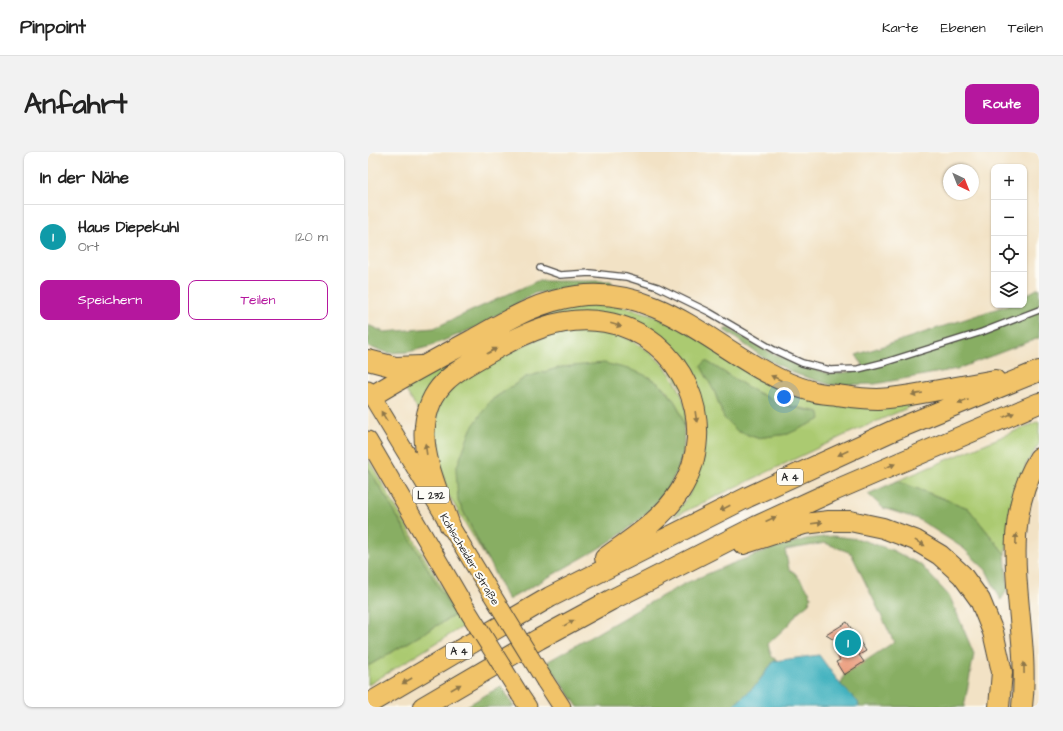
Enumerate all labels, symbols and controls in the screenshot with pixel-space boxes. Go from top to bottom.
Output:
text: Pinpoint [20,14,86,41]
text: Karte [882,18,919,38]
text: Ebenen [941,18,986,38]
text: Teilen [1008,18,1043,38]
button: Route [965,84,1039,124]
text: Anfahrt [24,85,127,124]
north arrow [943,164,979,200]
map controls [991,164,1027,308]
button: + [991,164,1027,200]
text: In der Nähe [40,166,129,190]
button: − [991,200,1027,236]
text: Haus Diepekuhl [78,217,179,238]
text: 1 [52,228,54,246]
text: 120 m [295,228,328,246]
button: locate [991,236,1027,272]
text: Ort [78,238,99,256]
button: layers [991,272,1027,308]
button: Speichern [40,280,180,320]
button: Teilen [188,280,328,320]
one-way arrow [610,322,622,328]
one-way arrow [486,348,498,354]
one-way arrow [770,375,782,381]
your location [774,387,794,407]
one-way arrow [911,391,923,397]
one-way arrow [956,400,968,406]
one-way arrow [380,411,388,421]
one-way arrow [693,411,699,423]
one-way arrow [1004,412,1015,418]
one-way arrow [423,443,429,455]
one-way arrow [838,450,849,456]
one-way arrow [884,463,896,469]
road number: A 4 [777,469,803,485]
road number: L 232 [413,487,449,503]
one-way arrow [720,505,731,511]
street label: Kohlscheider Straße [436,511,503,608]
one-way arrow [765,516,777,522]
one-way arrow [811,520,823,526]
one-way arrow [1013,532,1019,545]
one-way arrow [914,539,925,546]
one-way arrow [563,619,575,626]
pin: 1 [835,628,861,658]
road number: A 4 [446,643,472,659]
one-way arrow [1021,662,1028,674]
one-way arrow [401,677,413,684]
one-way arrow [450,683,462,690]

